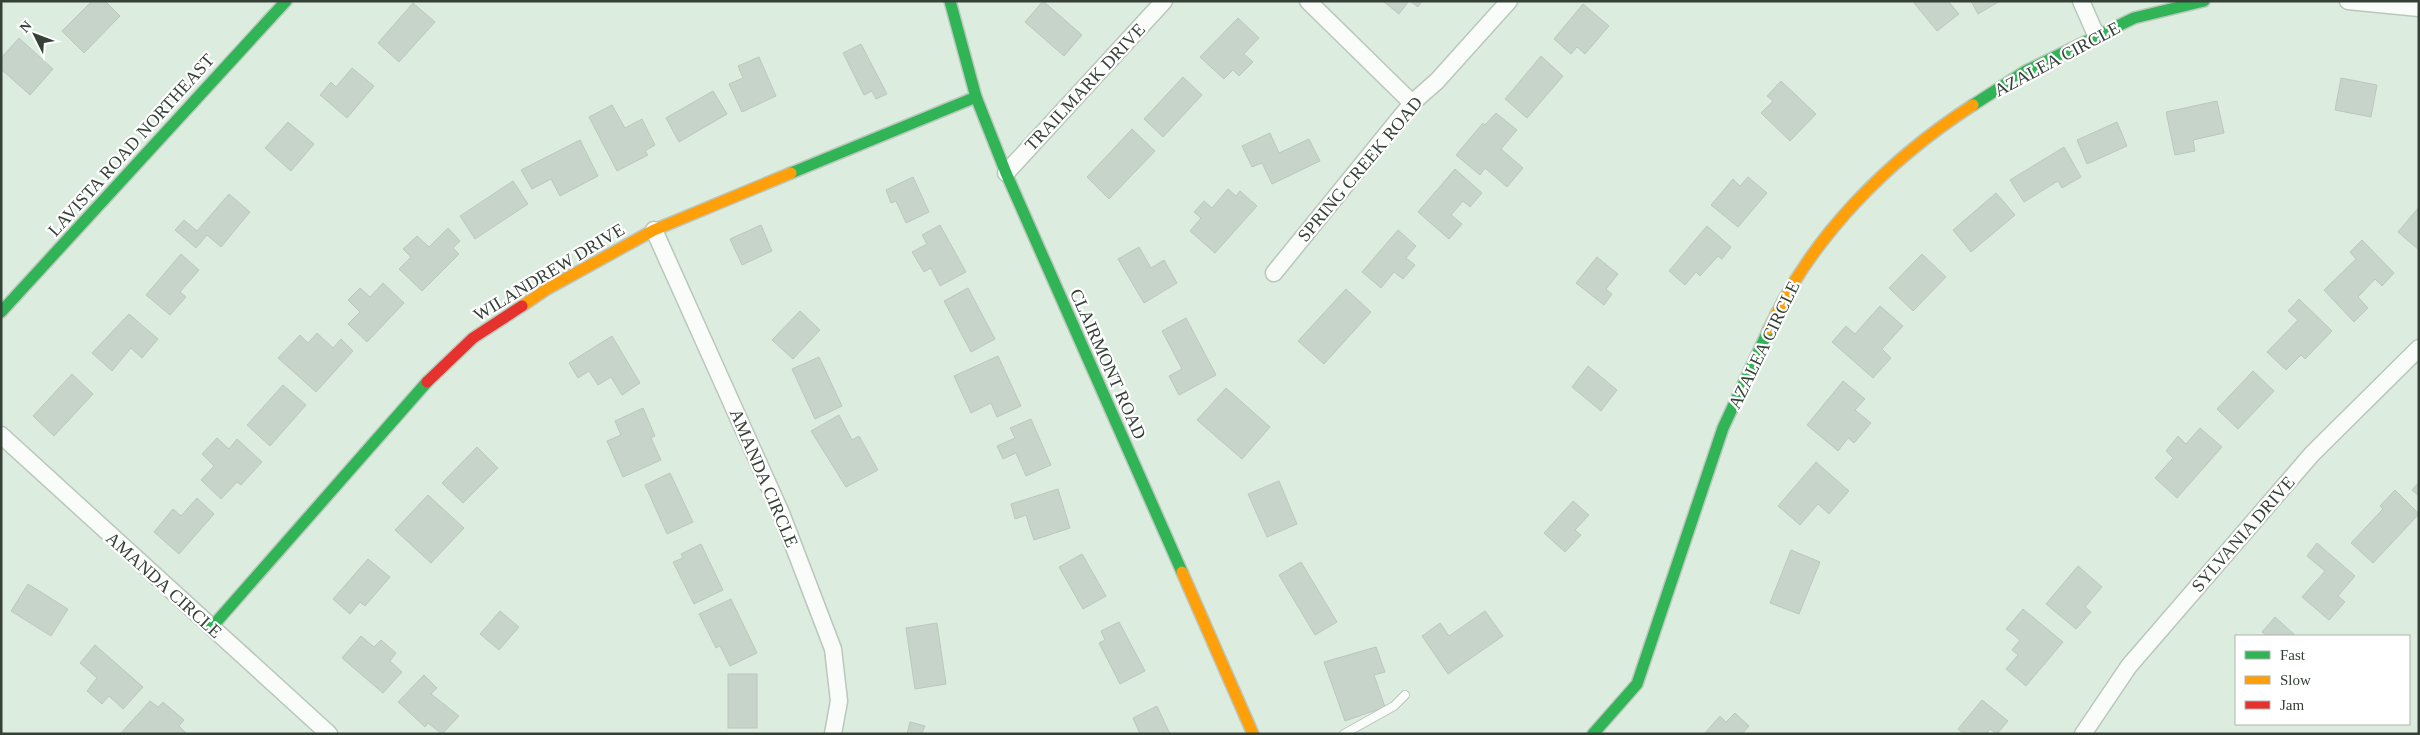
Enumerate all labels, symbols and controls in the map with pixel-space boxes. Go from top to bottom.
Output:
north arrow [10,10,60,60]
street label: AZALEA CIRCLE [1991,17,2123,101]
text: N [17,18,35,35]
street label: TRAILMARK DRIVE [1021,19,1149,155]
street label: LAVISTA ROAD NORTHEAST [44,50,218,240]
street label: SPRING CREEK ROAD [1294,92,1426,246]
street label: WILANDREW DRIVE [470,219,628,325]
street label: AZALEA CIRCLE [1724,278,1804,412]
street label: CLAIRMONT ROAD [1066,286,1150,442]
street label: AMANDA CIRCLE [726,406,802,550]
street label: SYLVANIA DRIVE [2187,472,2299,596]
street label: AMANDA CIRCLE [102,528,226,642]
legend [2235,635,2410,725]
text: Fast [2280,647,2306,663]
text: Slow [2280,672,2311,688]
text: Jam [2280,697,2304,713]

